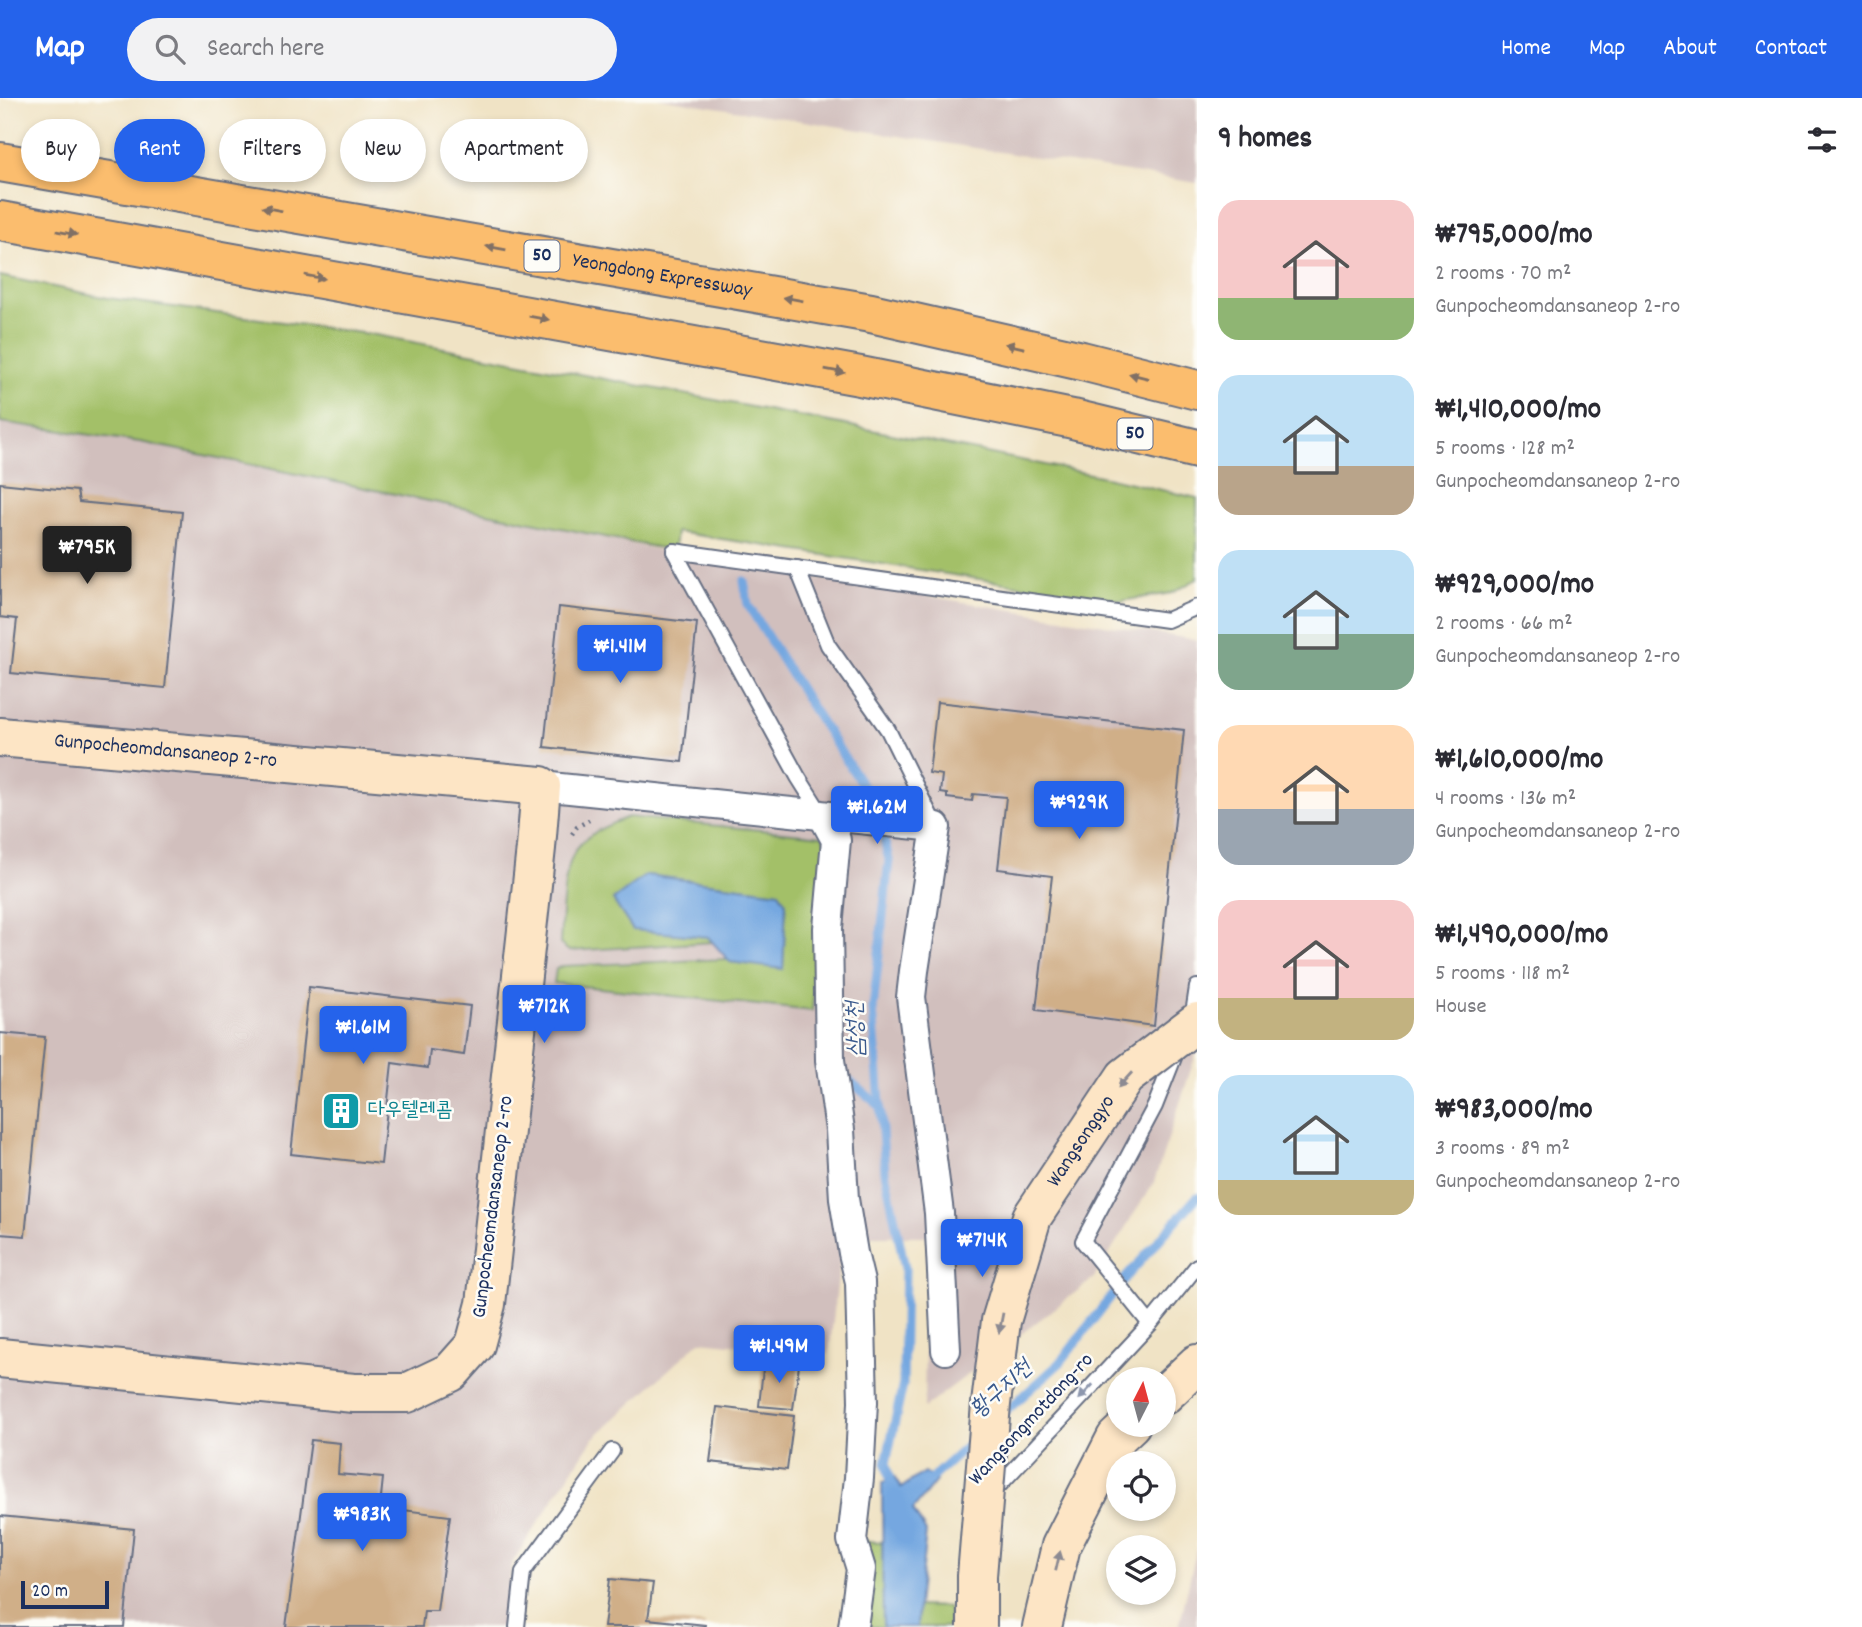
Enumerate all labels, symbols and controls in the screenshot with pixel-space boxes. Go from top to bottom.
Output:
search box [127,18,617,81]
text: Map [35,26,85,73]
icon: search [151,30,189,68]
text: Search here [207,31,325,68]
text: Home [1501,32,1551,66]
text: Map [1589,32,1625,66]
text: About [1663,32,1717,66]
text: Contact [1755,32,1827,66]
chip: Buy [21,119,100,182]
chip: Rent [114,119,205,182]
chip: Filters [219,119,326,182]
chip: New [340,119,426,182]
chip: Apartment [440,119,588,182]
text: 9 homes [1218,119,1312,162]
icon: filters [1803,121,1841,159]
one-way arrow [261,203,283,214]
text: ₩795,000/mo [1435,215,1593,258]
one-way arrow [56,227,78,238]
icon: home [1274,228,1358,312]
road number: 50 [524,240,560,272]
one-way arrow [485,242,507,253]
street label: Yeongdong Expressway [570,246,755,307]
text: 2 rooms · 70 m² [1435,258,1571,291]
one-way arrow [304,272,326,283]
text: Gunpocheomdansaneop 2-ro [1435,291,1680,324]
one-way arrow [782,294,804,305]
one-way arrow [528,312,550,323]
one-way arrow [1004,340,1026,351]
one-way arrow [824,366,846,377]
one-way arrow [1128,370,1150,381]
text: ₩1,410,000/mo [1435,390,1601,433]
icon: home [1274,403,1358,487]
road number: 50 [1118,418,1152,450]
text: 5 rooms · 128 m² [1435,433,1575,466]
text: Gunpocheomdansaneop 2-ro [1435,466,1680,499]
pin: ₩795K [38,526,136,586]
text: ₩795K [59,532,115,565]
text: ₩929,000/mo [1435,565,1594,608]
icon: home [1274,578,1358,662]
text: 2 rooms · 66 m² [1435,608,1573,641]
pin: ₩1.41M [563,626,677,685]
text: ₩1.41M [593,631,647,664]
text: Gunpocheomdansaneop 2-ro [1435,641,1680,674]
street label: Gunpocheomdansaneop 2-ro [52,727,278,777]
text: ₩1,610,000/mo [1435,740,1603,783]
icon: home [1274,753,1358,837]
pin: ₩929K [1030,782,1128,841]
text: 4 rooms · 136 m² [1435,783,1576,816]
pin: ₩1.62M [820,786,934,846]
text: ₩929K [1050,787,1108,820]
text: ₩1.62M [847,792,907,825]
text: Gunpocheomdansaneop 2-ro [1435,816,1680,849]
text: ₩1,490,000/mo [1435,915,1608,958]
icon: home [1274,928,1358,1012]
text: 5 rooms · 118 m² [1435,958,1570,991]
pin: ₩712K [495,986,593,1045]
text: ₩712K [519,991,569,1024]
text: House [1435,991,1487,1024]
water label: 삼성천 [839,998,874,1057]
pin: ₩1.61M [306,1006,420,1066]
text: ₩1.61M [336,1012,390,1045]
one-way arrow [1118,1071,1133,1088]
building icon: 다우텔레콤 [320,1090,362,1132]
street label: Wangsonggyo [1040,1090,1124,1194]
text: ₩983,000/mo [1435,1090,1593,1133]
street label: Gunpocheomdansaneop 2-ro [465,1094,523,1320]
place label: 다우텔레콤 [368,1096,453,1126]
icon: home [1274,1103,1358,1187]
text: 3 rooms · 89 m² [1435,1133,1570,1166]
text: Gunpocheomdansaneop 2-ro [1435,1166,1680,1199]
pin: ₩714K [933,1220,1031,1279]
text: ₩714K [957,1225,1007,1258]
one-way arrow [996,1312,1007,1334]
pin: ₩1.49M [722,1326,836,1385]
text: ₩1.49M [750,1331,808,1364]
street label: Wangsongmotdong-ro [962,1347,1102,1493]
water label: 황구지천 [963,1351,1042,1427]
north arrow [1106,1367,1176,1437]
map controls [1106,1367,1176,1605]
one-way arrow [1079,1383,1095,1400]
button: locate [1106,1451,1176,1521]
pin: ₩983K [313,1494,411,1553]
text: ₩983K [334,1499,390,1532]
button: layers [1106,1535,1176,1605]
one-way arrow [1053,1550,1064,1572]
scale bar [21,1578,108,1610]
text: 20 m [32,1579,68,1606]

